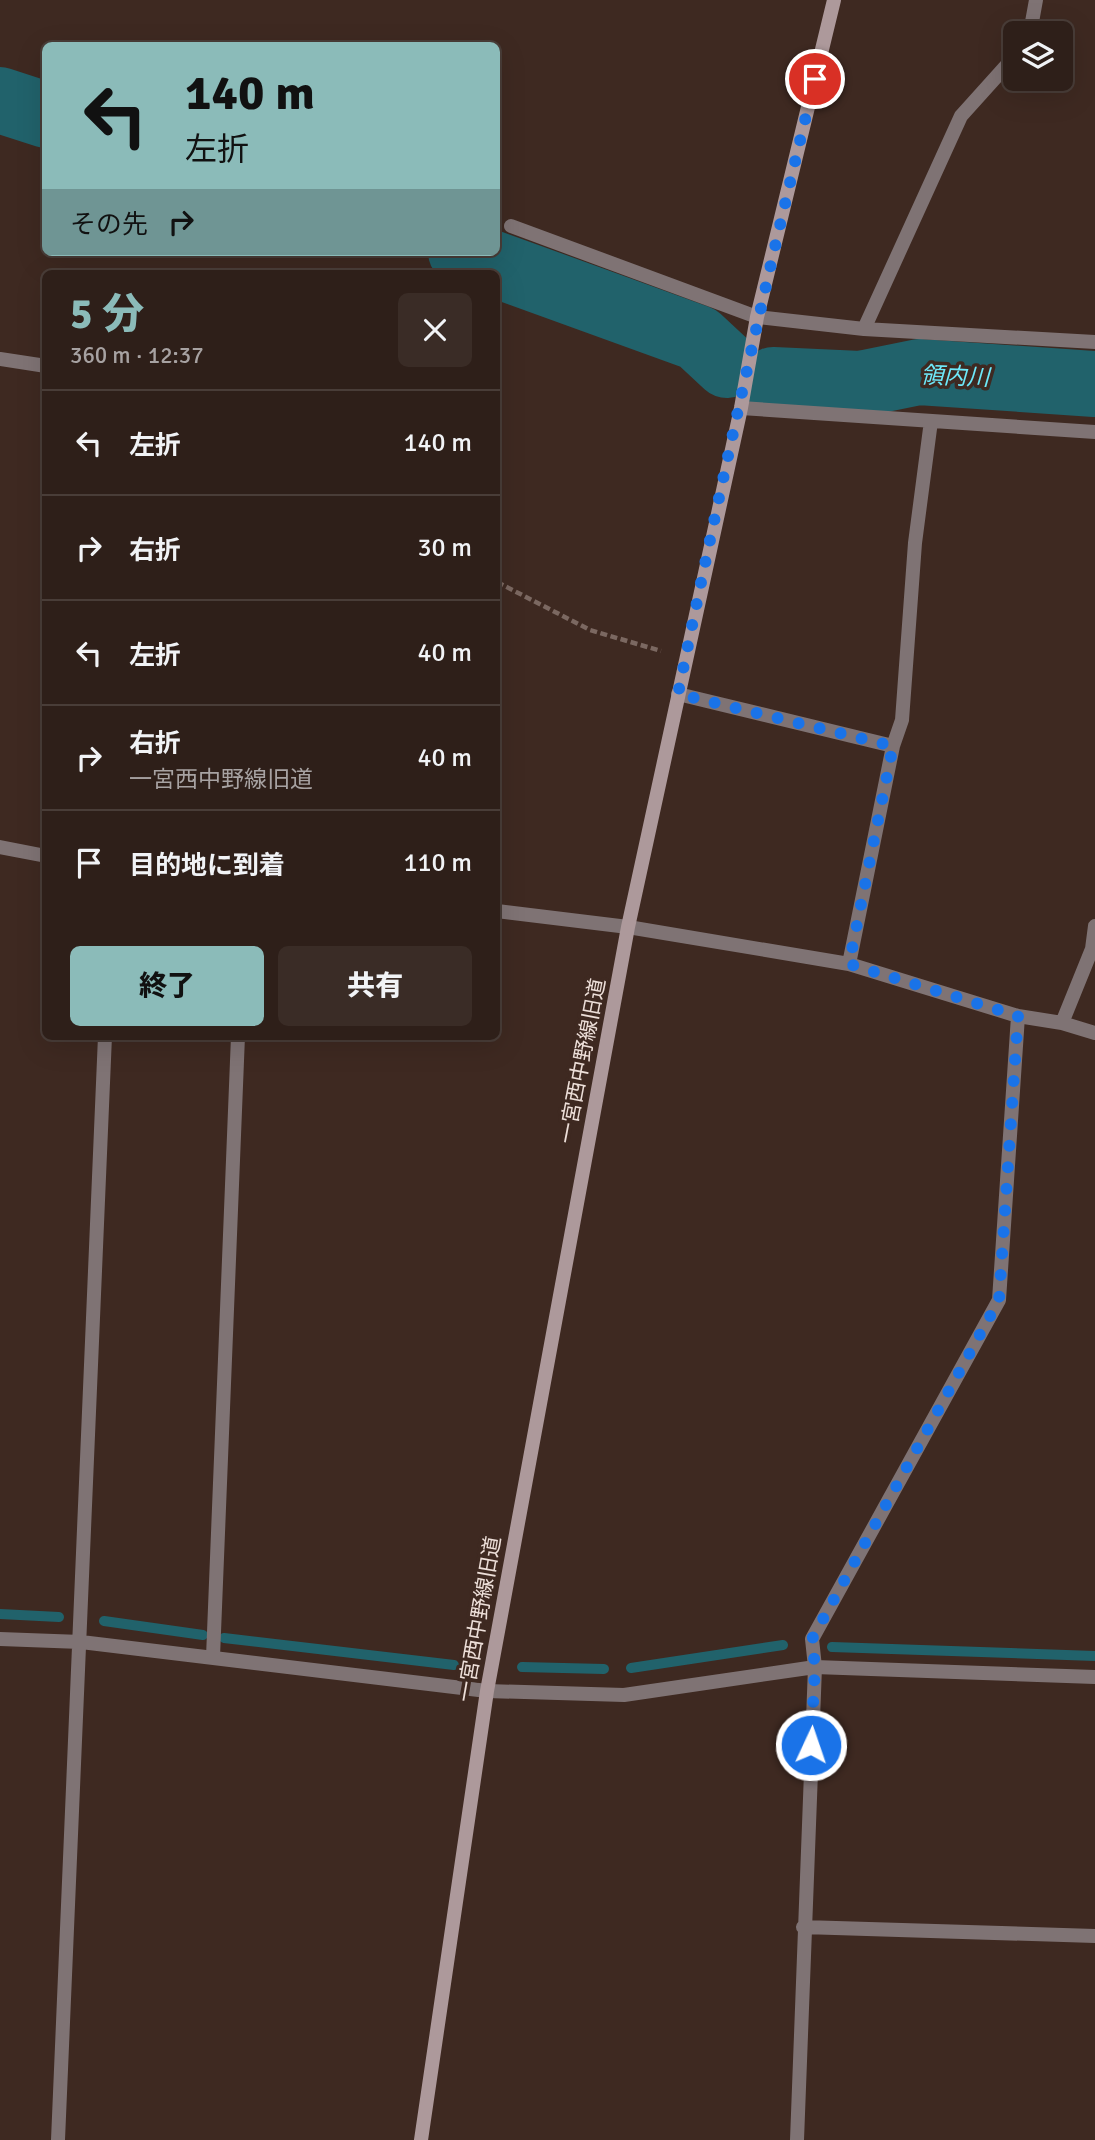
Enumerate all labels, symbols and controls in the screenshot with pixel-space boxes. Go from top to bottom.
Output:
map controls [1003,21,1073,91]
button: layers [1003,21,1073,91]
pin [785,49,845,109]
icon: arrive [796,60,834,98]
text: 140 m [185,63,315,123]
icon: left [70,70,161,161]
text: 左折 [185,130,249,169]
icon: right [162,203,200,241]
text: その先 [70,209,148,241]
text: 5 分 [70,289,144,340]
button: close [398,293,472,367]
text: 360 m · 12:37 [70,341,204,370]
water label: 領内川 [920,361,993,392]
icon: left [70,424,108,462]
text: 140 m [403,427,472,459]
text: 左折 [129,430,181,462]
icon: right [70,529,108,567]
text: 30 m [417,532,472,564]
text: 右折 [129,535,181,567]
icon: left [70,634,108,672]
text: 40 m [417,637,472,669]
text: 左折 [129,640,181,672]
text: 右折 [129,728,181,760]
icon: right [70,739,108,777]
text: 40 m [417,742,472,774]
text: 一宮西中野線旧道 [129,765,313,794]
icon: arrive [70,844,108,882]
text: 110 m [403,847,472,879]
text: 目的地に到着 [129,850,285,882]
button: 終了 [70,946,264,1026]
button: 共有 [278,946,472,1026]
street label: 一宮西中野線旧道 [553,976,611,1146]
street label: 一宮西中野線旧道 [452,1534,506,1704]
position arrow [774,1708,848,1782]

